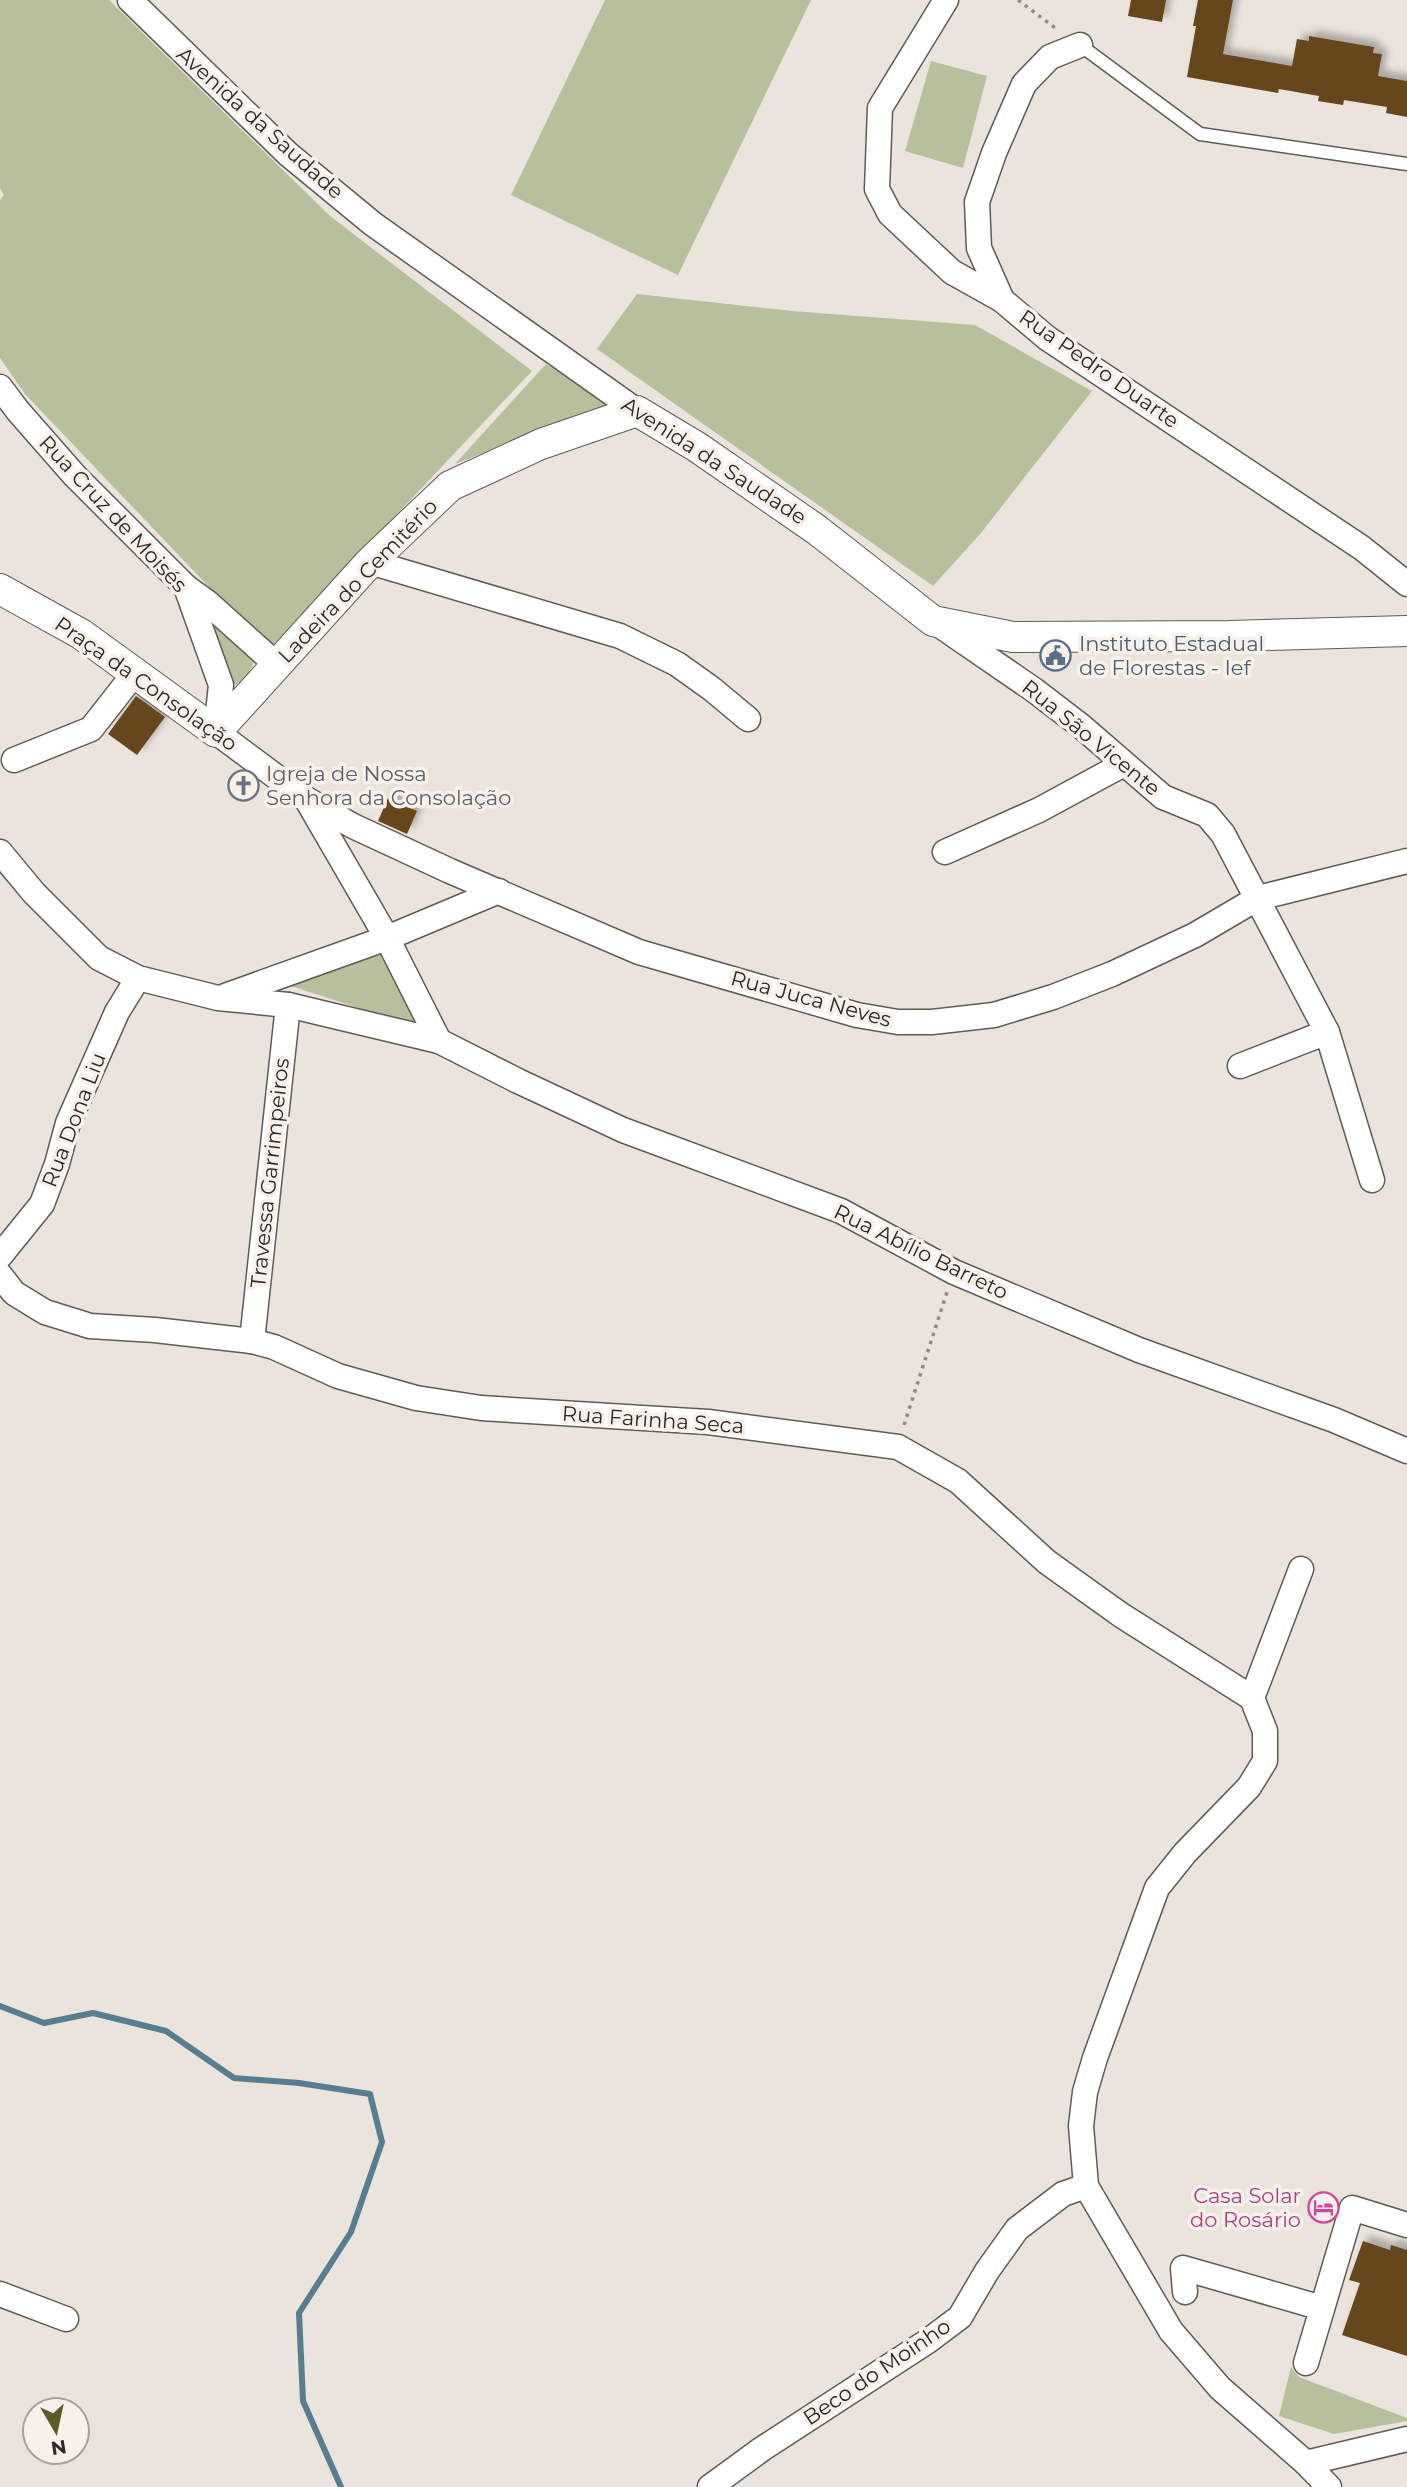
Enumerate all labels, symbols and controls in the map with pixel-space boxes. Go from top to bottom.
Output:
street label: Avenida da Saudade [172,41,349,204]
street label: Rua Pedro Duarte [1015,304,1184,433]
street label: Avenida da Saudade [617,391,811,530]
street label: Rua Cruz de Moisés [34,430,193,597]
street label: Ladeira do Cemitério [273,493,443,668]
street label: Praça da Consolação [50,611,242,756]
place label: Instituto Estadual de Florestas - Ief [1079,631,1264,680]
public building icon: Instituto Estadual de Florestas - Ief [1039,639,1073,673]
street label: Rua São Vicente [1017,674,1165,801]
place label: Igreja de Nossa Senhora da Consolação [266,761,511,810]
church icon: Igreja de Nossa Senhora da Consolação [226,769,260,803]
street label: Rua Juca Neves [728,965,894,1032]
street label: Rua Dona Liu [36,1049,111,1191]
street label: Travessa Garrimpeiros [245,1057,294,1289]
street label: Rua Abílio Barreto [830,1199,1012,1305]
street label: Rua Farinha Seca [561,1401,745,1438]
place label: Casa Solar do Rosário [1190,2183,1301,2232]
hotel icon: Casa Solar do Rosário [1307,2191,1341,2225]
street label: Beco do Moinho [798,2313,955,2430]
north arrow [21,2396,91,2466]
text: N [49,2435,68,2460]

